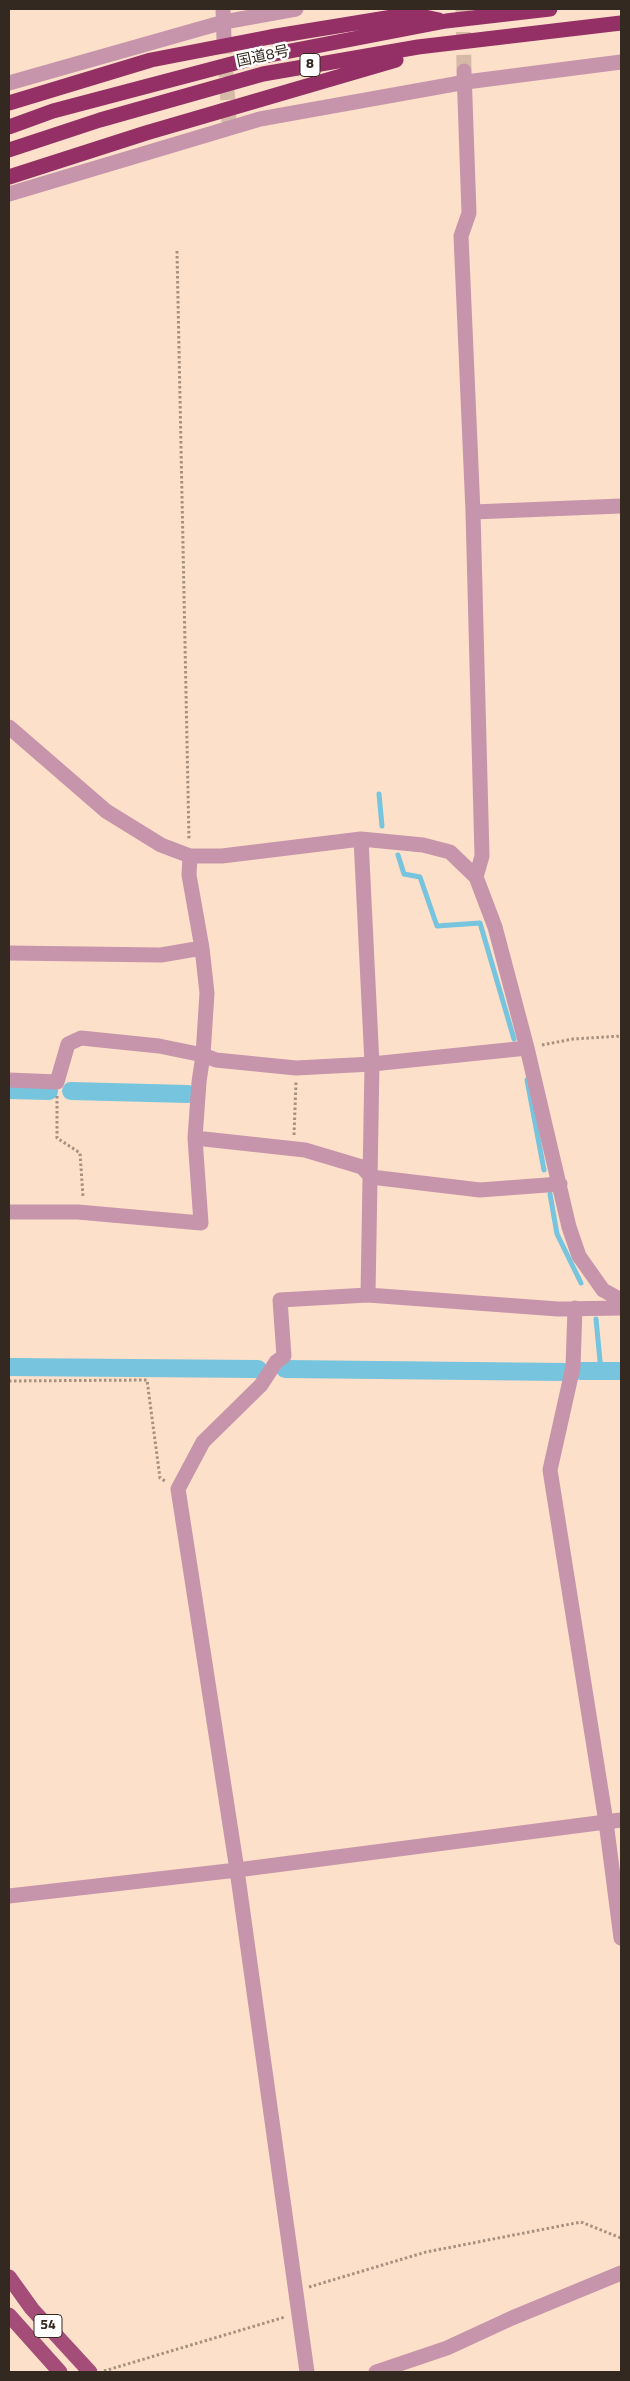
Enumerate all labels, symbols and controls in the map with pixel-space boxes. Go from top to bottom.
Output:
street label: 国道8号 [235,43,291,71]
road number: 8 [300,54,320,76]
road number: 54 [34,2314,62,2338]

